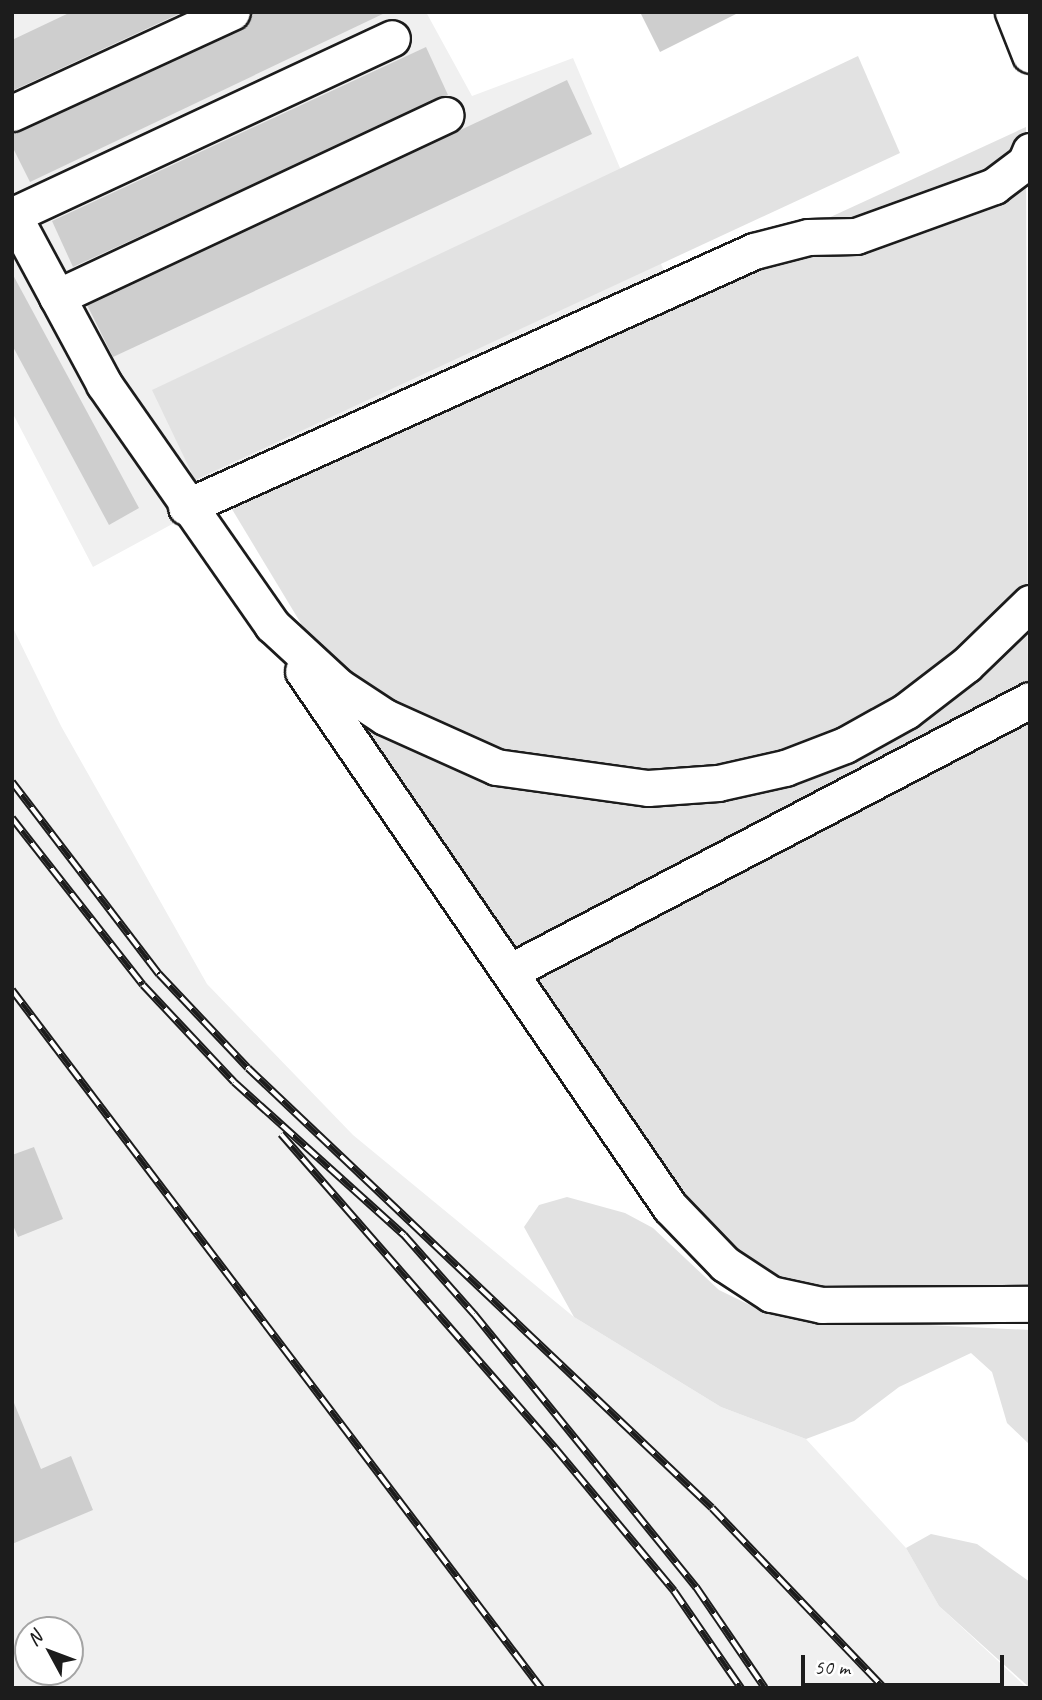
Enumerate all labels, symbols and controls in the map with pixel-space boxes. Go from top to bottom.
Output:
north arrow [14,1616,84,1686]
text: N [22,1626,48,1651]
scale bar [804,1640,1007,1684]
text: 50 m [814,1654,850,1680]

